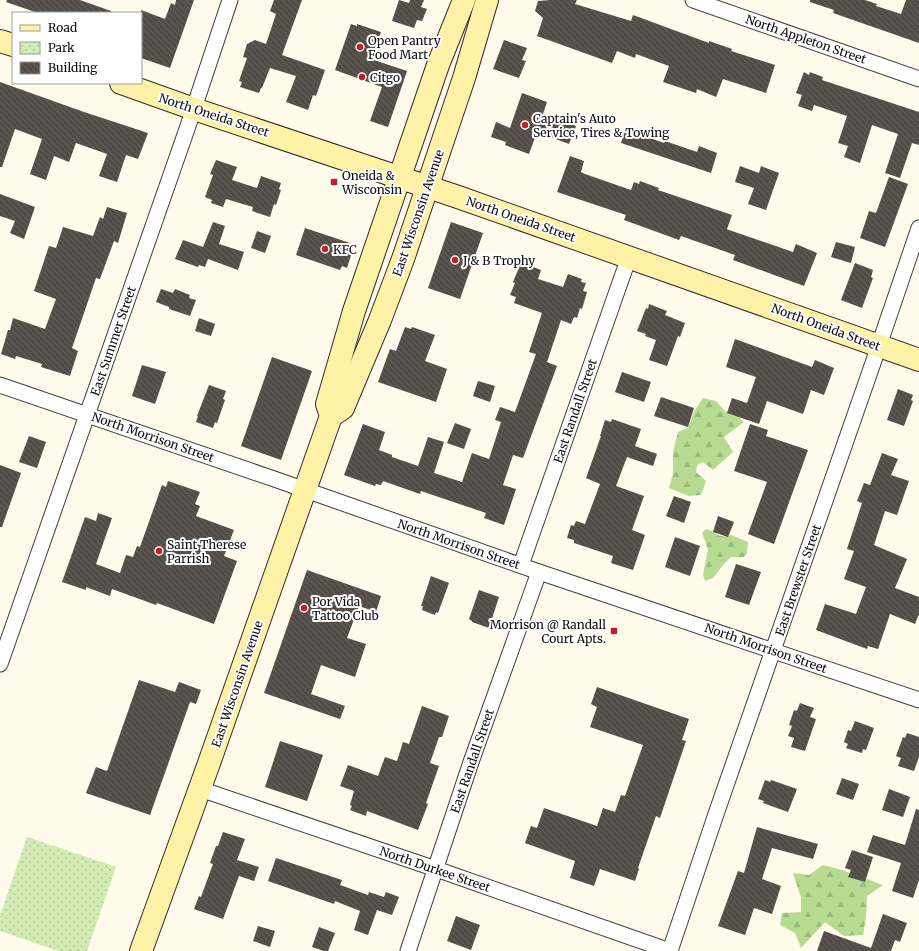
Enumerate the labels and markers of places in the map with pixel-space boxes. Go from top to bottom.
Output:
place label: Open Pantry Food Mart [368,33,441,62]
marker: Open Pantry Food Mart [355,42,365,52]
place label: Citgo [370,70,400,85]
marker: Citgo [357,72,367,82]
place label: Captain's Auto Service, Tires & Towing [533,111,670,140]
marker: Captain's Auto Service, Tires & Towing [520,120,530,130]
place label: Oneida & Wisconsin [341,168,402,197]
marker: Oneida & Wisconsin [329,177,339,187]
place label: KFC [333,242,357,257]
marker: KFC [320,244,330,254]
place label: J & B Trophy [462,253,535,268]
marker: J & B Trophy [450,255,460,265]
place label: Saint Therese Parrish [167,537,246,566]
marker: Saint Therese Parrish [154,546,164,556]
place label: Por Vida Tattoo Club [312,594,379,623]
marker: Por Vida Tattoo Club [299,603,309,613]
place label: Morrison @ Randall Court Apts. [490,617,606,646]
marker: Morrison @ Randall Court Apts. [609,626,619,636]

